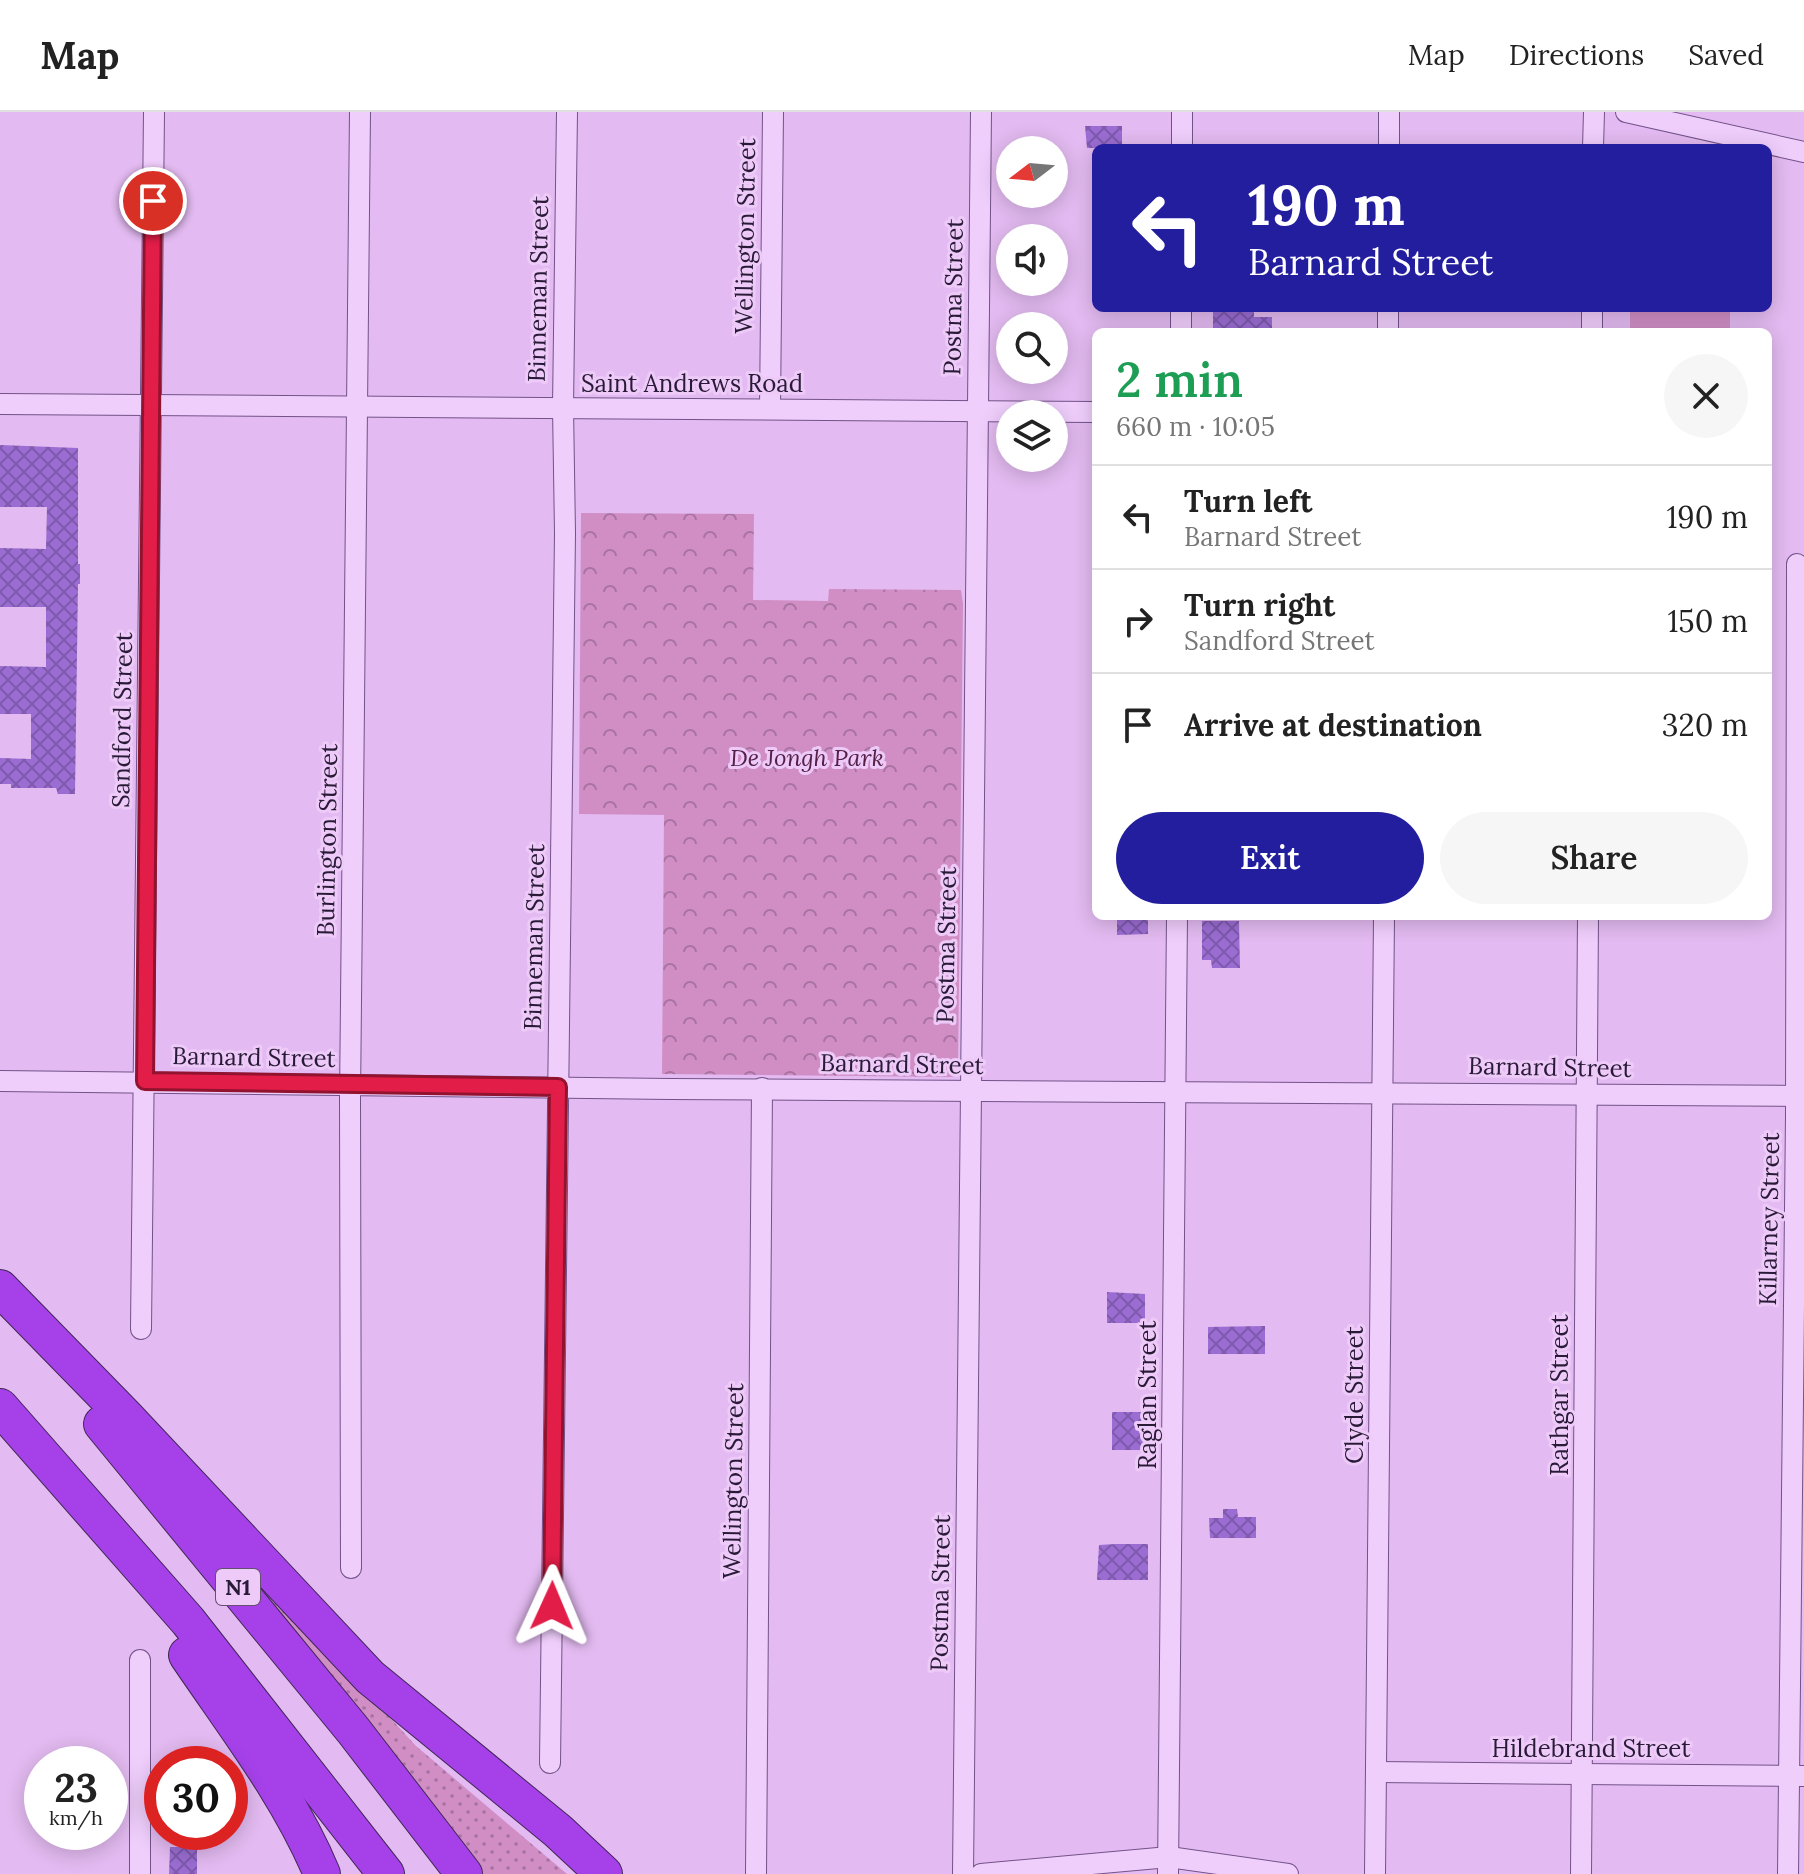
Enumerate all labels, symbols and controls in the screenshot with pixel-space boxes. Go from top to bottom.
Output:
text: Map [40,31,119,79]
text: Map [1408,37,1465,73]
text: Directions [1509,37,1644,73]
text: Saved [1688,37,1764,73]
north arrow [996,136,1068,208]
map controls [996,136,1068,472]
street label: Wellington Street [728,137,762,334]
pin [119,167,187,235]
text: 190 m [1248,169,1405,240]
icon: left [1116,176,1220,280]
icon: arrive [131,179,175,223]
street label: Binneman Street [521,195,555,382]
street label: Postma Street [936,218,970,376]
button: sound [996,224,1068,296]
text: Barnard Street [1248,239,1493,285]
button: search [996,312,1068,384]
text: 2 min [1116,349,1243,410]
button: close [1664,354,1748,438]
street label: Saint Andrews Road [581,368,803,399]
button: layers [996,400,1068,472]
text: 660 m · 10:05 [1116,410,1275,443]
text: Turn left [1184,482,1312,520]
icon: left [1116,495,1160,539]
text: 190 m [1666,498,1748,536]
text: Barnard Street [1184,520,1361,553]
text: Turn right [1184,586,1335,624]
icon: right [1116,599,1160,643]
text: 150 m [1667,602,1748,640]
text: Sandford Street [1184,624,1375,657]
street label: Sandford Street [105,631,139,808]
icon: arrive [1116,703,1160,747]
text: Arrive at destination [1184,706,1482,744]
text: 320 m [1662,706,1748,744]
park label: De Jongh Park [730,742,884,773]
street label: Burlington Street [310,743,344,937]
button: Exit [1116,812,1424,904]
button: Share [1440,812,1748,904]
street label: Binneman Street [517,843,551,1030]
street label: Postma Street [929,866,963,1024]
street label: Barnard Street [172,1040,337,1074]
street label: Barnard Street [820,1047,985,1081]
street label: Barnard Street [1468,1050,1633,1084]
street label: Killarney Street [1752,1131,1786,1306]
street label: Rathgar Street [1544,1314,1575,1476]
street label: Raglan Street [1132,1320,1163,1470]
street label: Clyde Street [1339,1326,1370,1464]
street label: Wellington Street [716,1382,750,1579]
street label: Postma Street [923,1514,957,1672]
position arrow [510,1564,594,1648]
road number: N1 [216,1569,260,1605]
street label: Hildebrand Street [1491,1733,1691,1764]
speed limit sign: 30 [144,1746,248,1850]
text: 23 [54,1762,98,1813]
text: km/h [49,1805,103,1830]

